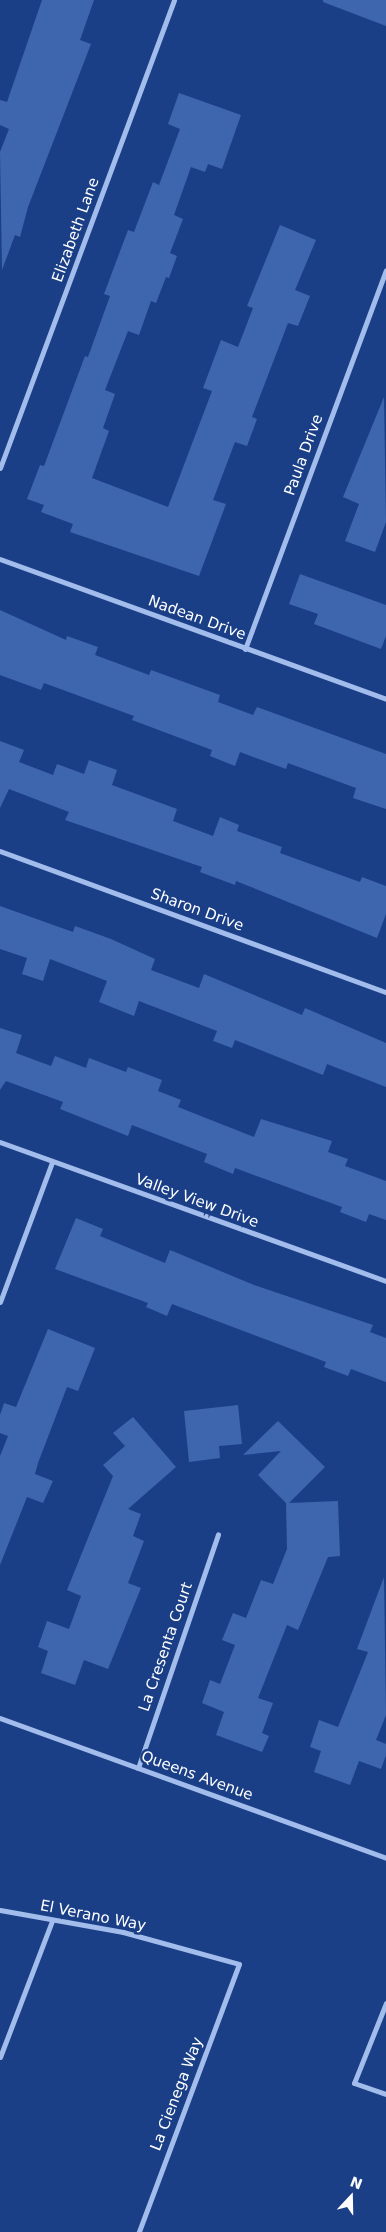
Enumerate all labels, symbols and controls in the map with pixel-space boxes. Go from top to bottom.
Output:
street label: Elizabeth Lane [49,175,103,285]
street label: Paula Drive [281,412,327,498]
street label: Nadean Drive [146,592,248,644]
street label: Sharon Drive [148,885,246,935]
street label: Valley View Drive [133,1170,261,1232]
street label: La Cresenta Court [135,1580,197,1714]
street label: Queens Avenue [139,1747,255,1805]
street label: El Verano Way [39,1897,147,1935]
street label: La Cienega Way [147,2035,207,2153]
north arrow [326,2172,376,2222]
text: N [348,2173,365,2193]

